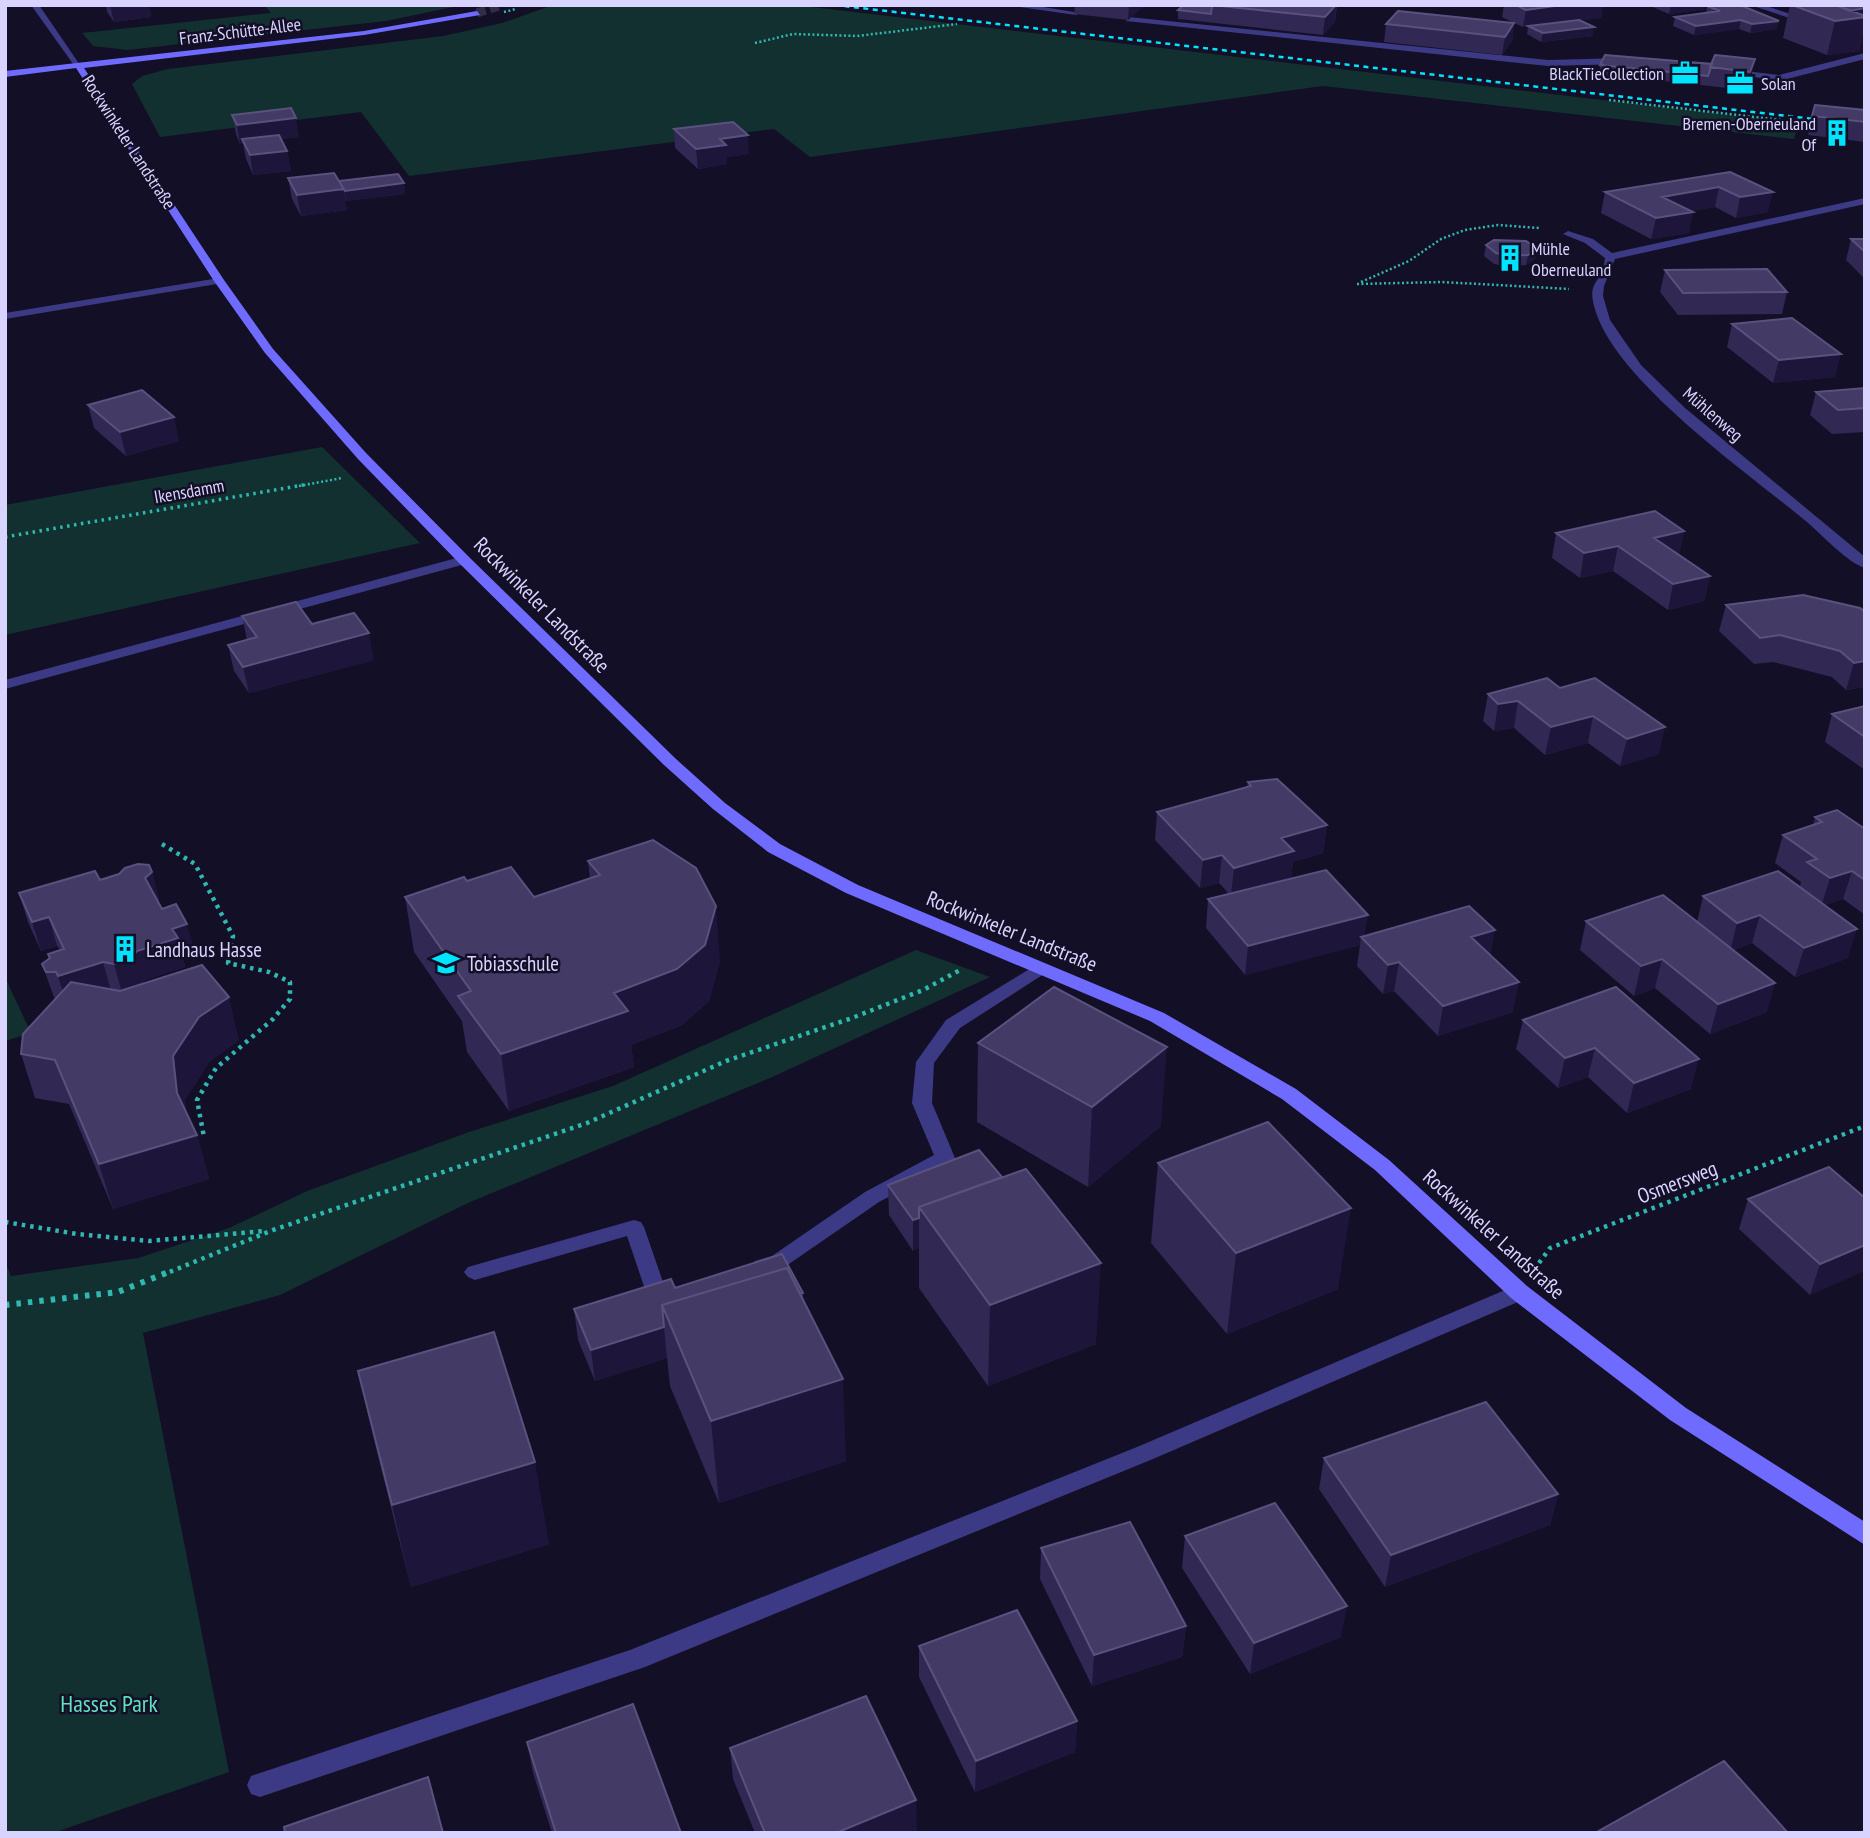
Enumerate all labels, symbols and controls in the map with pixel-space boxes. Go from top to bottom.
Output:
street label: Franz-Schütte-Allee [178,12,302,50]
office icon: BlackTieCollection [1670,58,1700,88]
place label: BlackTieCollection [1549,62,1664,85]
office icon: Solan [1725,68,1755,98]
street label: Rockwinkeler Landstraße [77,70,181,214]
place label: Solan [1761,72,1796,95]
place label: Bremen-Oberneuland Of [1683,112,1817,156]
building icon: Bremen-Oberneuland Of [1822,118,1852,148]
place label: Mühle Oberneuland [1531,237,1611,281]
building icon: Mühle Oberneuland [1495,243,1525,273]
street label: Mühlenweg [1678,382,1748,446]
street label: Ikensdamm [152,474,226,508]
street label: Rockwinkeler Landstraße [468,531,616,679]
street label: Rockwinkeler Landstraße [923,884,1101,978]
building icon: Landhaus Hasse [110,934,140,964]
place label: Landhaus Hasse [146,936,262,963]
school or university icon: Tobiasschule [431,948,461,978]
place label: Tobiasschule [467,950,559,977]
street label: Osmersweg [1633,1154,1721,1210]
street label: Rockwinkeler Landstraße [1417,1163,1571,1305]
park label: Hasses Park [60,1688,158,1719]

